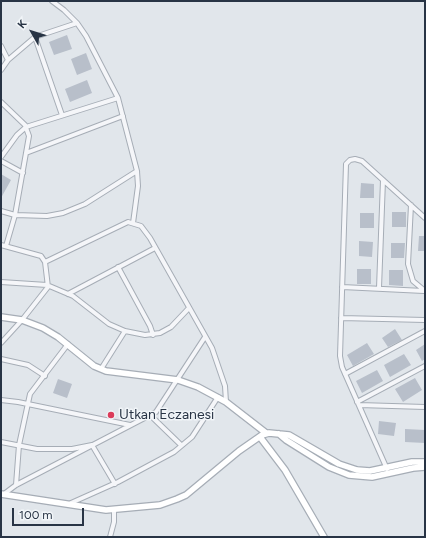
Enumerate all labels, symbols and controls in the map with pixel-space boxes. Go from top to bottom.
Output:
north arrow [12,12,52,52]
text: K [15,17,30,31]
place label: Utkan Eczanesi [119,407,214,423]
marker: Utkan Eczanesi [106,410,116,420]
scale bar [14,500,86,526]
text: 100 m [19,508,53,522]

